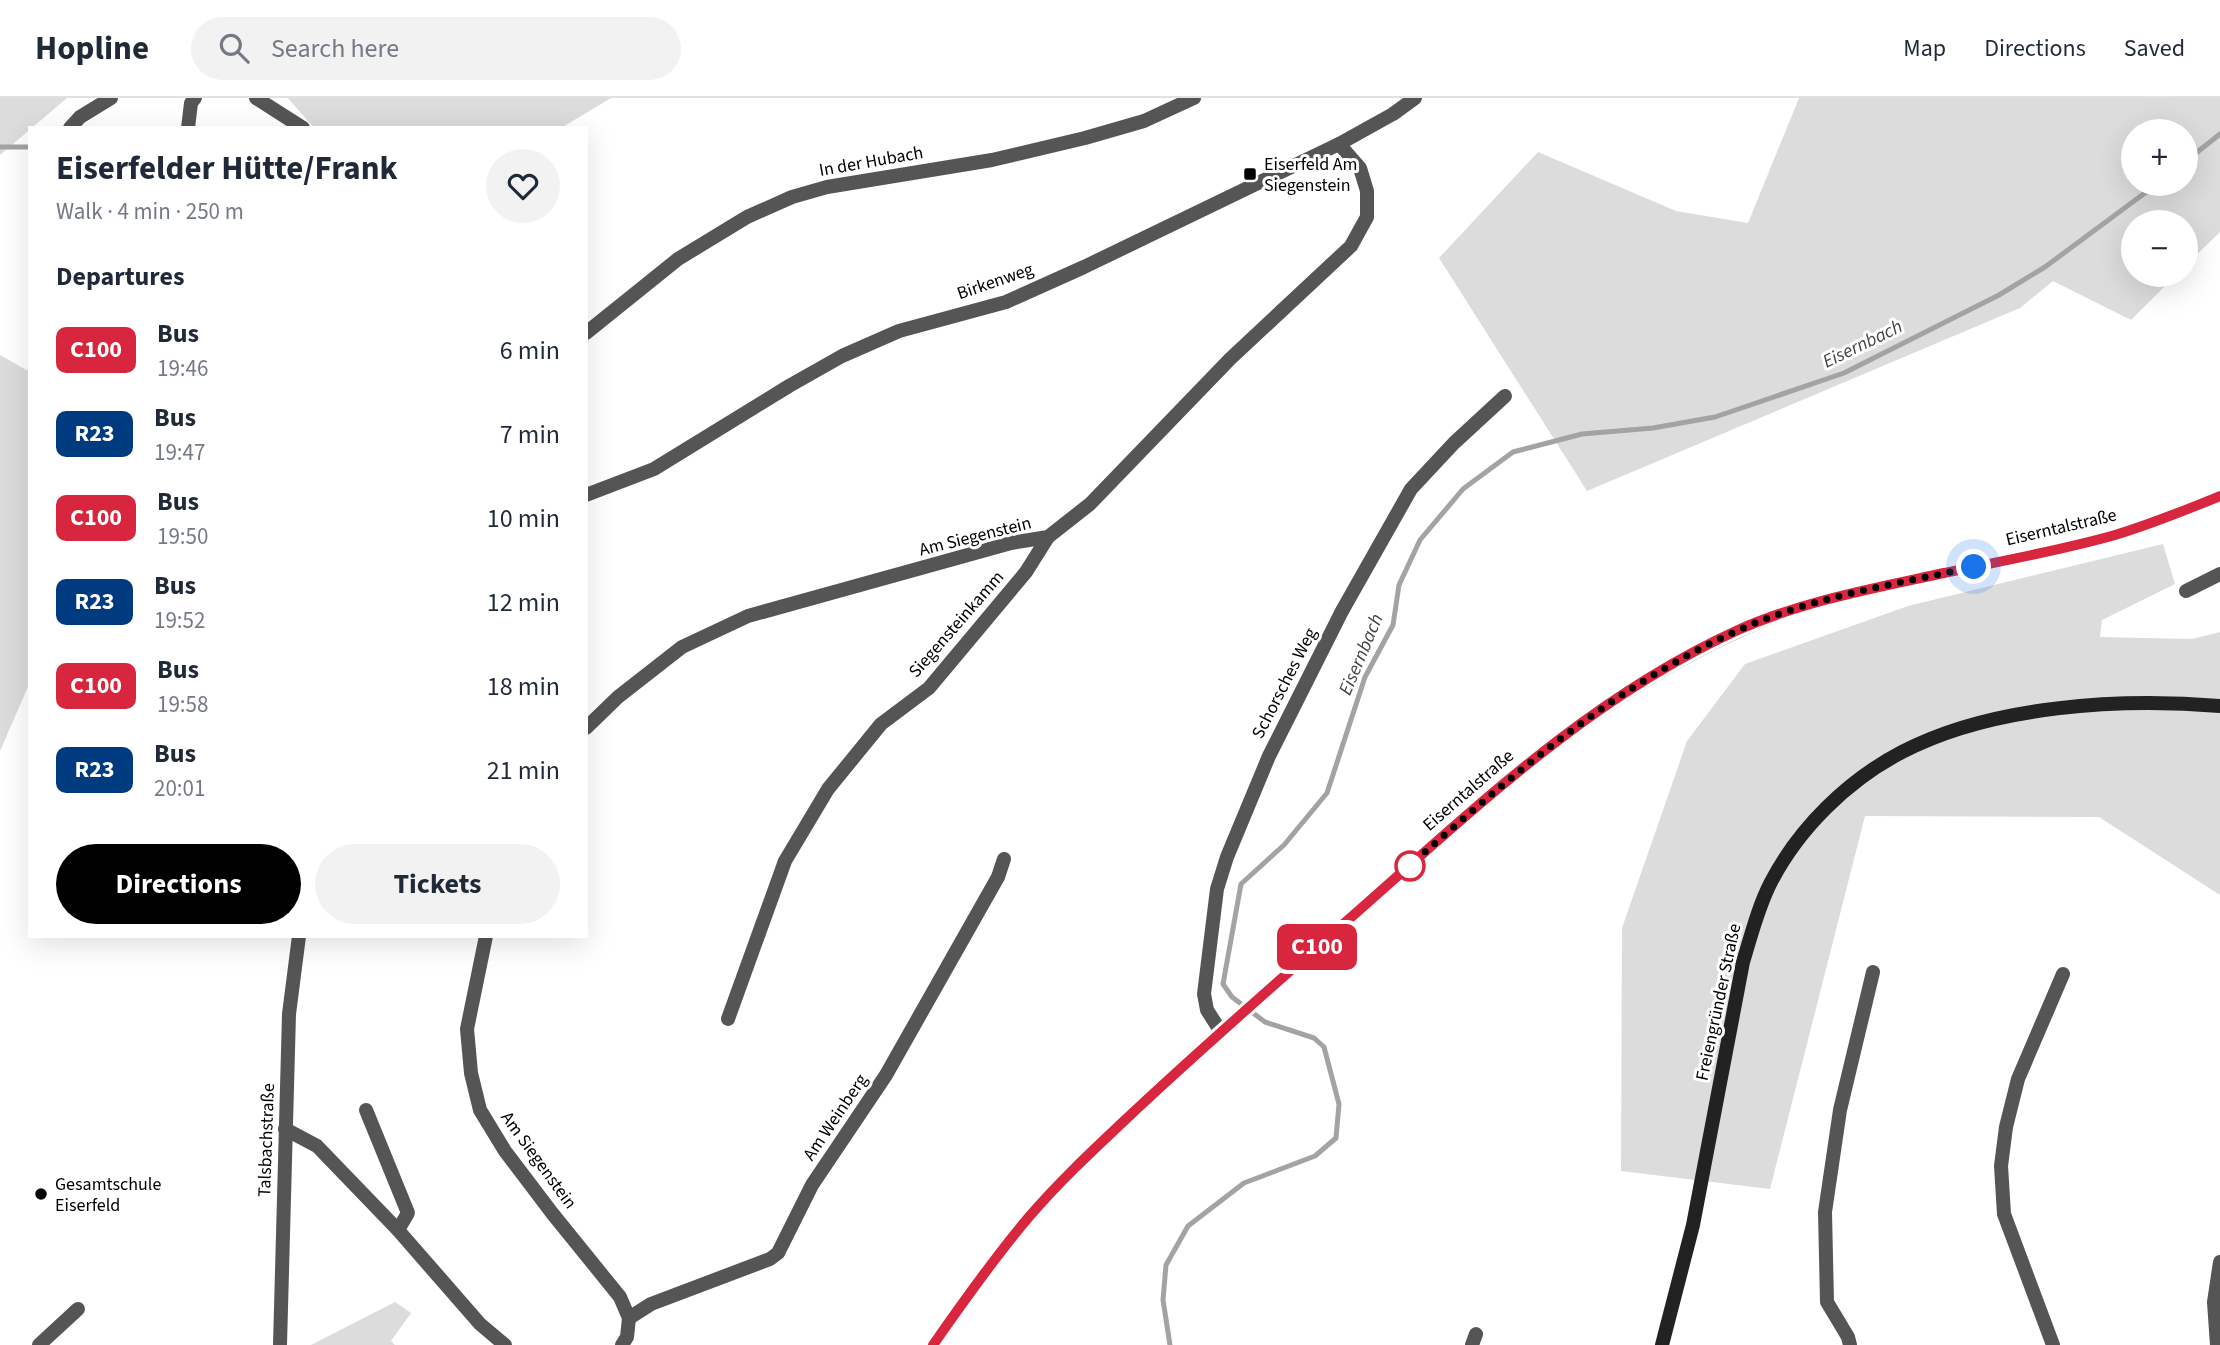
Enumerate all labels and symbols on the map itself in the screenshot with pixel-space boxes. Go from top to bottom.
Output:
street label: In der Hubach [817,140,925,183]
place label: Eiserfeld Am Siegenstein [1264,152,1358,198]
marker: Eiserfeld Am Siegenstein [1242,166,1258,182]
street label: Birkenweg [954,257,1037,306]
water label: Eisernbach [1818,313,1907,375]
street label: Eiserntalstraße [2003,503,2119,552]
street label: Am Siegenstein [916,510,1034,563]
your location [1956,549,1991,584]
street label: Siegensteinkamm [903,565,1010,683]
water label: Eisernbach [1332,610,1391,699]
street label: Schorsches Weg [1246,624,1323,743]
street label: Eiserntalstraße [1417,744,1519,837]
unlabelled marker [1395,851,1425,881]
street label: Freiengründer Straße [1690,921,1747,1083]
line badge: C100 [1268,924,1366,970]
street label: Am Weinberg [797,1069,874,1166]
street label: Talsbachstraße [252,1083,281,1197]
street label: Am Siegenstein [495,1106,582,1214]
place label: Gesamtschule Eiserfeld [55,1172,161,1218]
marker: Gesamtschule Eiserfeld [33,1186,49,1202]

